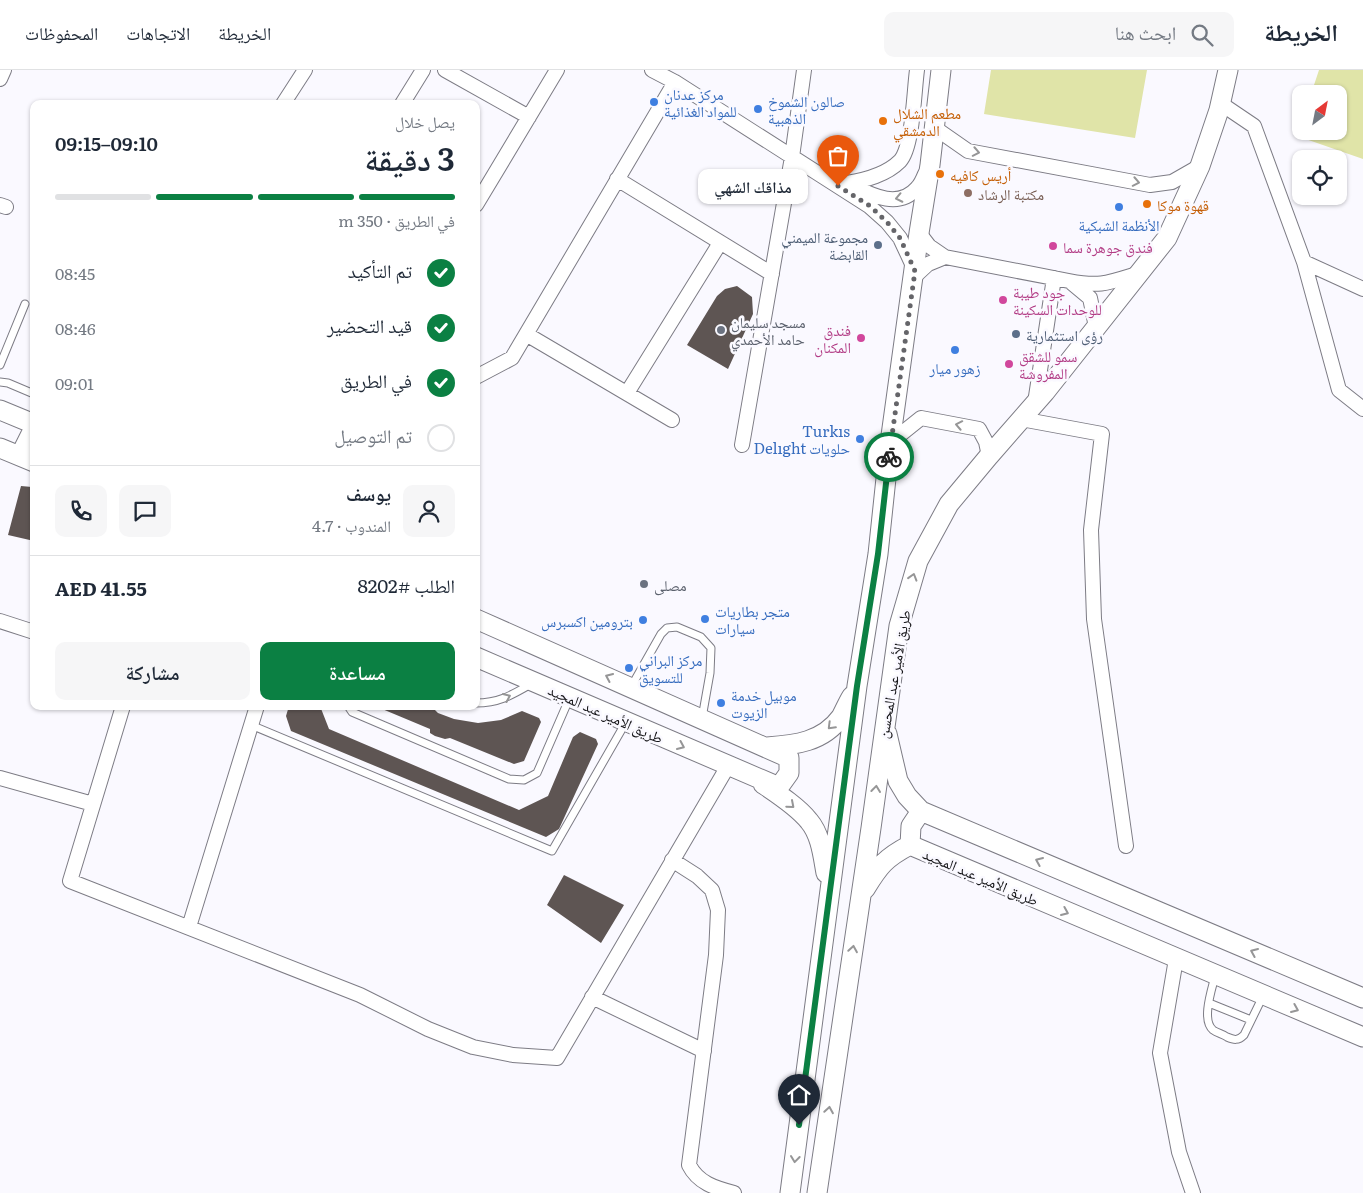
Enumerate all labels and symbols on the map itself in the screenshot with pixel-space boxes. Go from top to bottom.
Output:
place label: مركز عدنان للمواد الغذائية [664,82,737,122]
north arrow [1292,85,1348,140]
place label: صالون الشموخ الذهبية [768,89,845,129]
marker: مركز عدنان للمواد الغذائية [648,96,660,108]
place label: مطعم الشلال الدمشقي [893,101,961,142]
marker: صالون الشموخ الذهبية [752,103,764,115]
marker: مطعم الشلال الدمشقي [877,115,889,127]
pin [817,135,859,186]
one-way arrow [972,147,981,157]
place label: أريس كافيه [950,163,1011,186]
callout: مذاقك الشهي [698,168,808,204]
marker: أريس كافيه [934,168,946,180]
one-way arrow [1132,177,1140,187]
place label: مكتبة الرشاد [978,182,1044,205]
marker: مكتبة الرشاد [962,187,974,199]
one-way arrow [894,192,903,203]
place label: قهوة موكا [1157,193,1209,216]
marker: قهوة موكا [1141,198,1153,210]
marker: الأنظمة الشبكية [1113,201,1125,213]
place label: الأنظمة الشبكية [1078,213,1160,236]
place label: مجموعة الميمني القابضة [781,225,868,265]
place label: فندق جوهرة سما [1063,235,1153,258]
marker: مجموعة الميمني القابضة [872,239,884,251]
marker: فندق جوهرة سما [1047,240,1059,252]
place label: جود طيبة للوحدات السكينة [1013,280,1102,320]
marker: جود طيبة للوحدات السكينة [997,294,1009,306]
place label: مسجد سليمان حامد الأحمدي [731,310,806,351]
place label: فندق المكنان [814,318,851,358]
place label: رؤى استثمارية [1026,323,1103,346]
marker: مسجد سليمان حامد الأحمدي [715,324,727,336]
marker: رؤى استثمارية [1010,328,1022,340]
marker: فندق المكنان [855,332,867,344]
marker: زهور ميار [949,344,961,356]
place label: سمو للشقق المفروشة [1019,344,1077,384]
place label: زهور ميار [928,356,981,379]
marker: سمو للشقق المفروشة [1003,358,1015,370]
place label: Turkıs Delıght حلويات [753,419,850,459]
one-way arrow [955,421,964,431]
courier [864,432,914,482]
marker: Turkıs Delıght حلويات [854,433,866,445]
place label: مصلى [654,573,687,596]
one-way arrow [908,574,918,582]
marker: مصلى [638,578,650,590]
place label: متجر بطاريات سيارات [715,599,790,639]
street label: طريق الأمير عبد المحسن [870,608,916,740]
place label: بترومين اكسبرس [541,609,633,632]
marker: متجر بطاريات سيارات [699,613,711,625]
marker: بترومين اكسبرس [637,614,649,626]
place label: مركز البراني للتسويق [639,648,703,688]
marker: مركز البراني للتسويق [623,662,635,674]
one-way arrow [605,673,614,684]
street label: طريق الأمير عبد المجيد [545,677,667,749]
place label: موبيل خدمة الزيوت [731,683,797,723]
one-way arrow [502,693,511,703]
marker: موبيل خدمة الزيوت [715,697,727,709]
one-way arrow [828,721,837,730]
one-way arrow [676,739,685,750]
one-way arrow [870,784,881,792]
one-way arrow [785,799,794,808]
street label: طريق الأمير عبد المجيد [919,841,1043,911]
one-way arrow [1035,857,1044,868]
one-way arrow [1060,905,1069,916]
one-way arrow [848,945,858,954]
one-way arrow [1250,948,1258,958]
one-way arrow [1290,1003,1299,1013]
pin [778,1074,820,1125]
one-way arrow [823,1106,834,1114]
one-way arrow [790,1155,801,1163]

